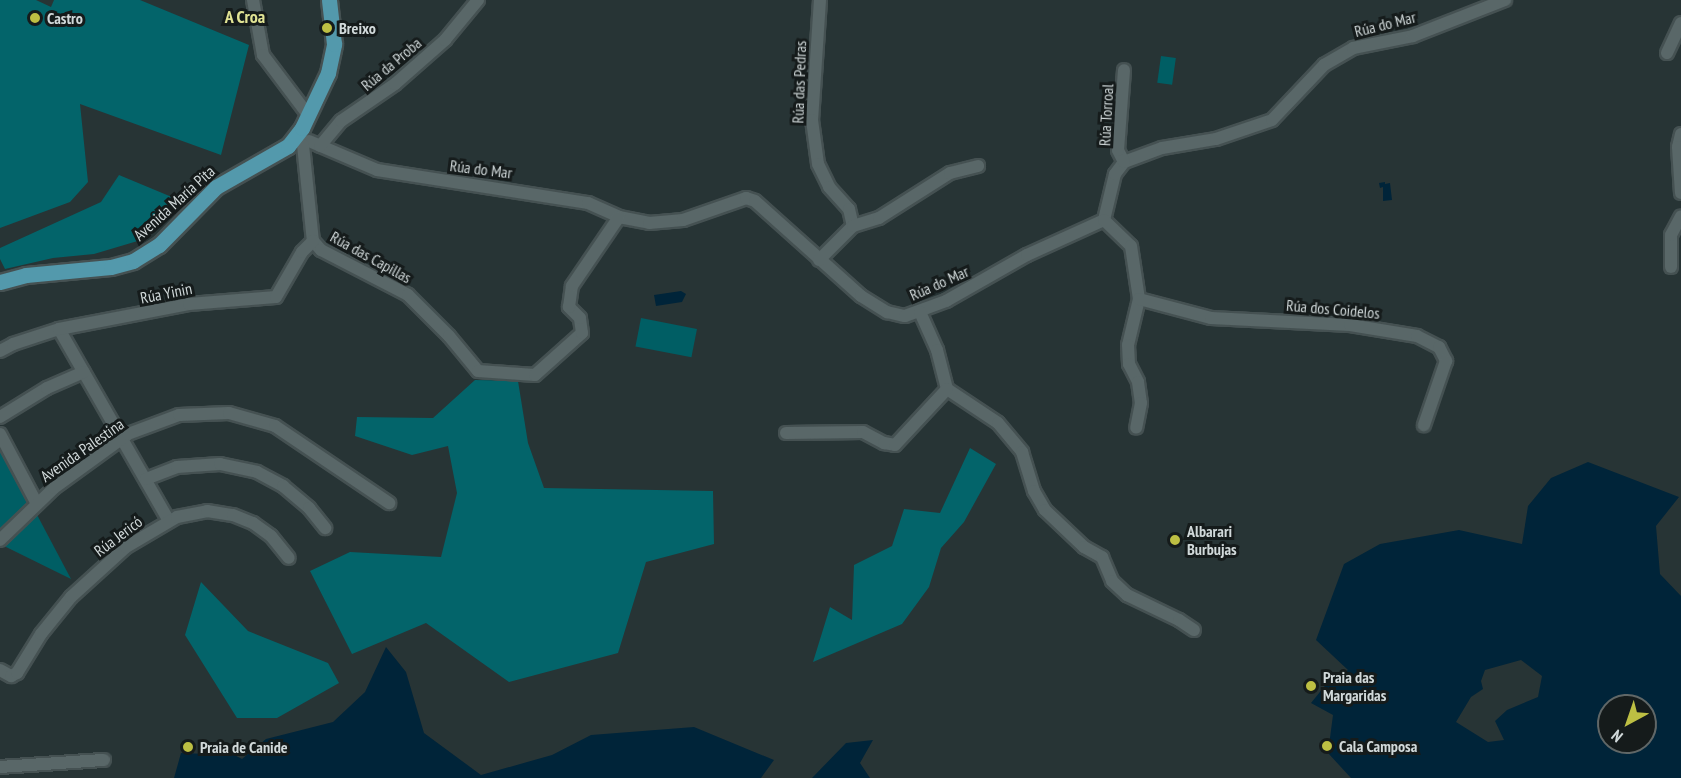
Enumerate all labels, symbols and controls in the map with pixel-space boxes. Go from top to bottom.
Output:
district label: A Croa [224,6,266,28]
street label: Rúa do Mar [1352,7,1418,41]
place label: Castro [47,8,83,28]
marker: Castro [28,11,42,25]
place label: Breixo [339,18,376,38]
marker: Breixo [320,21,334,35]
street label: Rúa da Proba [357,33,425,95]
street label: Rúa das Pedras [788,40,810,124]
street label: Rúa Torroal [1095,83,1117,147]
street label: Rúa do Mar [449,156,513,182]
street label: Avenida María Pita [129,161,219,245]
street label: Rúa das Capillas [327,227,415,287]
street label: Rúa do Mar [906,261,972,305]
street label: Rúa Yinin [138,279,194,307]
street label: Rúa dos Coidelos [1285,295,1381,323]
street label: Avenida Palestina [37,414,127,486]
street label: Rúa Jericó [90,512,146,560]
place label: Albarari Burbujas [1187,521,1237,559]
marker: Albarari Burbujas [1168,533,1182,547]
place label: Praia das Margaridas [1323,667,1386,705]
marker: Praia das Margaridas [1304,679,1318,693]
north arrow [1597,694,1657,754]
text: N [1607,726,1626,747]
place label: Cala Camposa [1339,736,1417,756]
place label: Praia de Canide [200,737,288,757]
marker: Cala Camposa [1320,739,1334,753]
marker: Praia de Canide [181,740,195,754]

